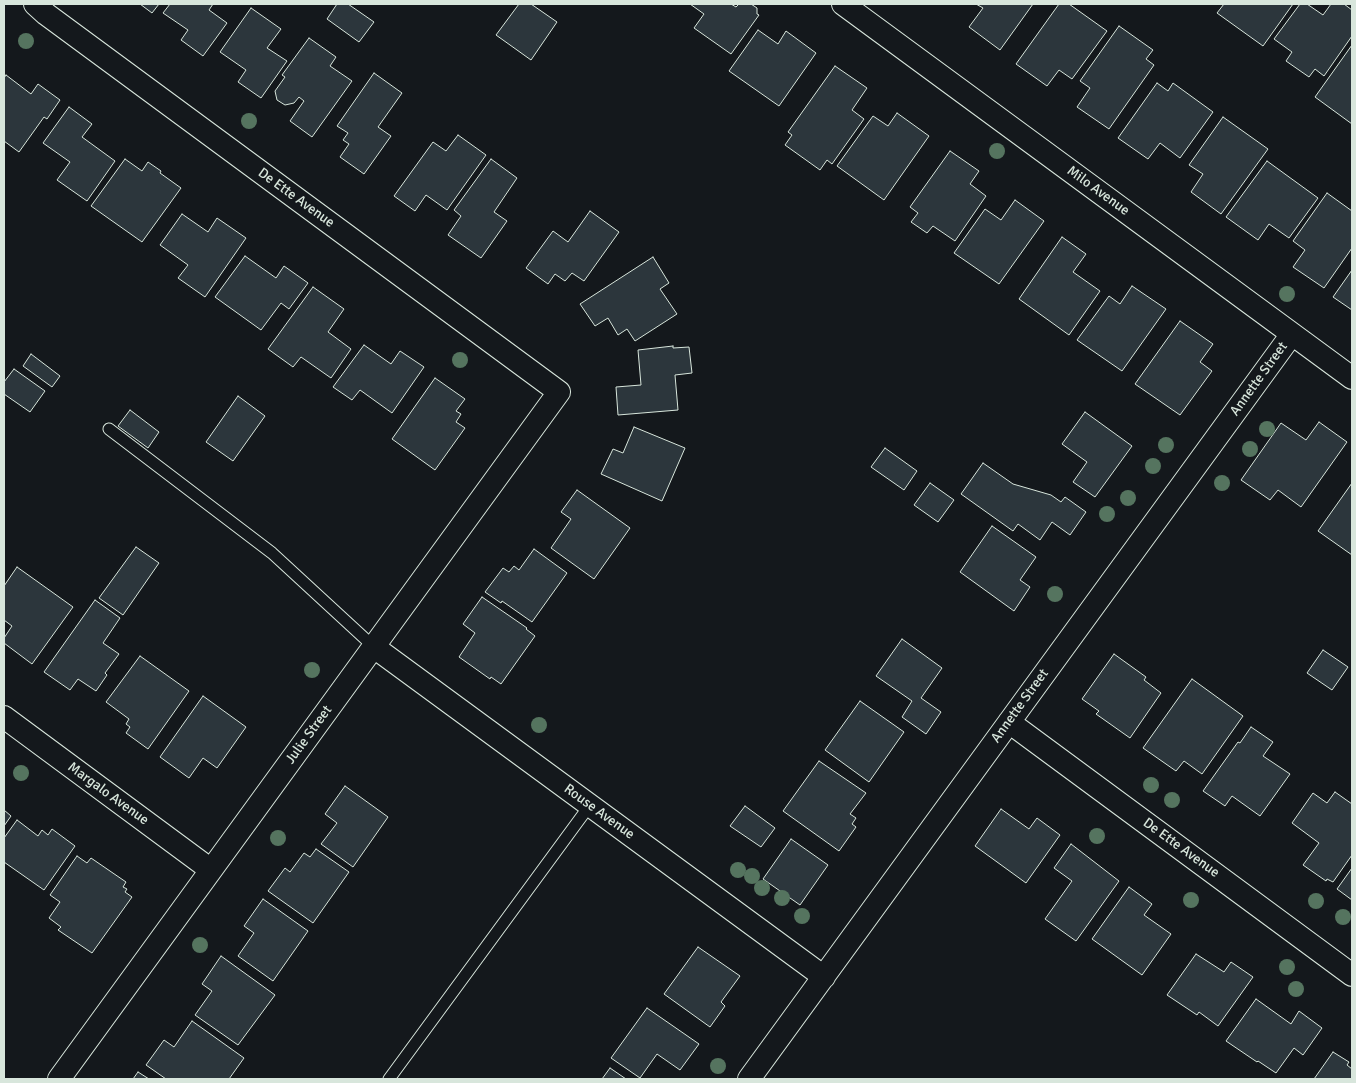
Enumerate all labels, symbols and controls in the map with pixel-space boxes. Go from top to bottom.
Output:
street label: Milo Avenue [1063,163,1133,219]
street label: De Ette Avenue [254,165,338,231]
street label: Annette Street [1227,339,1291,419]
street label: Annette Street [988,666,1052,746]
street label: Julie Street [282,702,336,768]
street label: Margalo Avenue [64,759,152,829]
street label: Rouse Avenue [560,781,638,843]
street label: De Ette Avenue [1139,815,1223,881]

